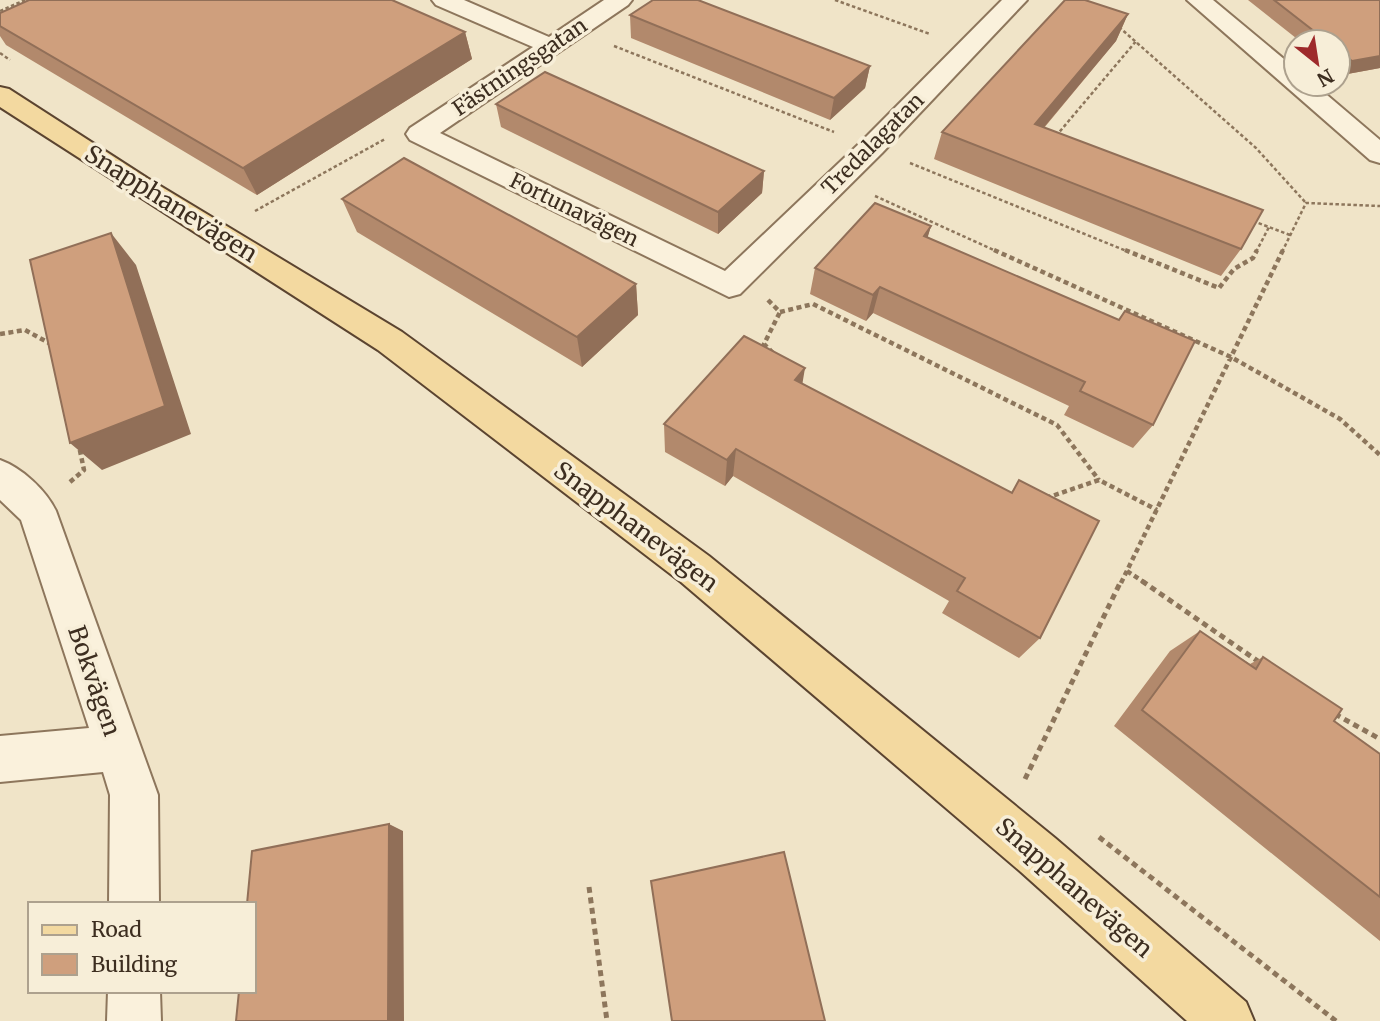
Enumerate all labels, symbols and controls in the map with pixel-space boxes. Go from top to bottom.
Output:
street label: Fästningsgatan [447,12,592,122]
north arrow [1282,28,1352,98]
text: N [1313,64,1338,92]
street label: Tredalagatan [816,87,930,201]
street label: Snapphanevägen [79,138,264,269]
street label: Fortunavägen [505,167,643,252]
street label: Snapphanevägen [548,455,725,599]
street label: Bokvägen [61,622,128,740]
street label: Snapphanevägen [989,811,1159,964]
legend [28,902,256,993]
text: Road [91,916,142,943]
text: Building [91,951,178,978]

